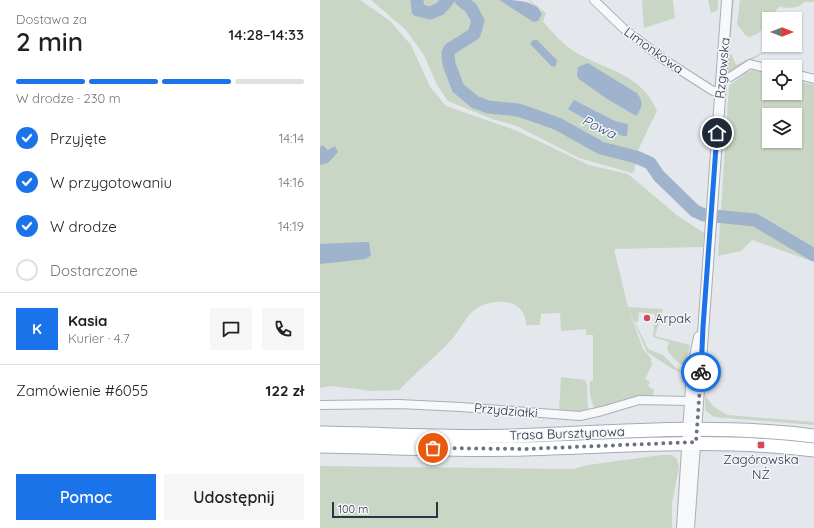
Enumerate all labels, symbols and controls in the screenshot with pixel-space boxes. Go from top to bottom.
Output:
text: Dostawa za [16,11,87,27]
north arrow [762,12,802,52]
map controls [762,12,802,148]
street label: Limonkowa [621,23,687,77]
text: 2 min [16,25,83,58]
text: 14:28–14:33 [229,25,304,44]
street label: Rzgowska [711,37,733,99]
button: locate [762,60,802,100]
text: W drodze · 230 m [16,90,121,106]
button: layers [762,108,802,148]
water label: Powa [579,111,620,144]
pin [700,116,734,150]
icon: home [706,122,728,144]
icon: check [16,127,38,149]
text: Przyjęte [50,129,106,148]
text: 14:14 [279,130,304,146]
icon: check [16,171,38,193]
text: W przygotowaniu [50,173,172,192]
text: 14:16 [278,174,304,190]
icon: check [16,215,38,237]
text: W drodze [50,217,117,236]
text: 14:19 [278,218,304,234]
text: Dostarczone [50,261,138,280]
button: chat [210,308,252,350]
button: phone [262,308,304,350]
place label: Arpak [655,310,691,326]
text: Kasia [68,311,107,330]
marker: Arpak [642,313,652,323]
text: K [32,319,42,338]
text: Kurier · 4.7 [68,330,130,346]
courier [681,352,721,392]
icon: bike [690,361,712,383]
text: Zamówienie #6055 [16,381,148,400]
text: 122 zł [266,381,304,400]
street label: Przydziałki [474,399,538,421]
street label: Trasa Bursztynowa [509,423,625,443]
pin [416,431,450,465]
icon: bag [422,437,444,459]
marker: Zagórowska NŻ [756,440,766,450]
place label: Zagórowska NŻ [723,451,799,482]
button: Pomoc [16,474,156,520]
button: Udostępnij [164,474,304,520]
scale bar [332,500,438,519]
text: 100 m [338,502,368,516]

